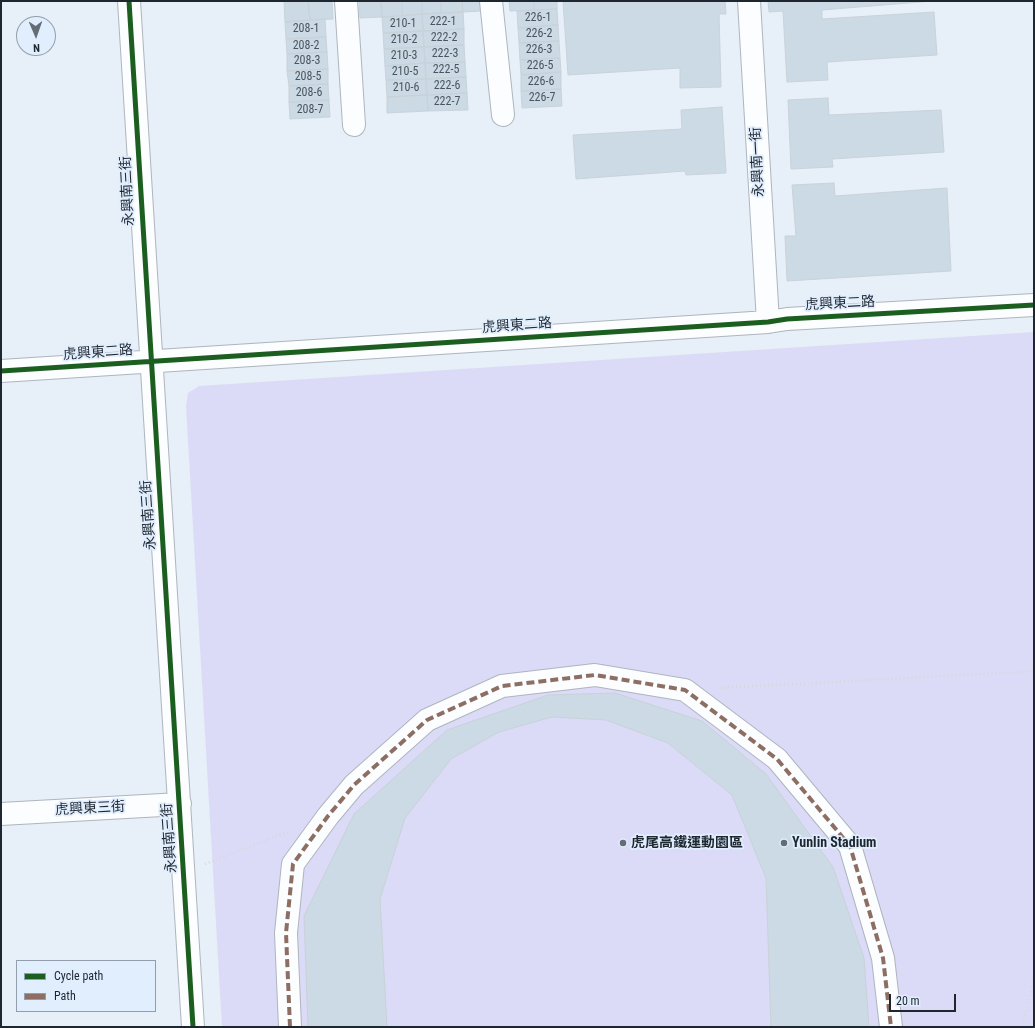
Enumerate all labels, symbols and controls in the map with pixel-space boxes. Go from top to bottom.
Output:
house number: 226-1 [525,11,551,25]
house number: 222-1 [430,15,456,29]
north arrow [16,16,56,56]
house number: 210-1 [390,17,416,31]
house number: 208-1 [293,22,319,36]
house number: 226-2 [526,27,552,41]
house number: 222-2 [431,31,457,45]
house number: 210-2 [391,33,417,47]
house number: 208-2 [293,39,319,53]
text: N [33,41,40,54]
house number: 226-3 [526,43,552,57]
house number: 222-3 [432,47,458,61]
house number: 210-3 [391,49,417,63]
house number: 208-3 [294,54,320,68]
house number: 226-5 [527,59,553,73]
house number: 222-5 [433,63,459,77]
house number: 210-5 [392,65,418,79]
house number: 208-5 [295,70,321,84]
house number: 226-6 [528,75,554,89]
house number: 222-6 [434,79,460,93]
house number: 210-6 [393,81,419,95]
house number: 208-6 [296,86,322,100]
house number: 226-7 [529,91,555,105]
house number: 222-7 [434,95,460,109]
house number: 208-7 [297,103,323,117]
street label: 永興南一街 [748,127,768,197]
street label: 永興南三街 [118,156,138,226]
street label: 虎興東二路 [805,294,875,314]
street label: 虎興東二路 [481,315,553,337]
street label: 虎興東二路 [62,342,134,364]
street label: 永興南三街 [138,479,160,551]
street label: 虎興東三街 [55,799,125,819]
street label: 永興南三街 [159,802,181,874]
place label: 虎尾高鐵運動園區 [631,835,743,851]
place label: Yunlin Stadium [792,835,876,851]
marker: 虎尾高鐵運動園區 [618,838,628,848]
marker: Yunlin Stadium [779,838,789,848]
legend [16,960,156,1012]
text: Cycle path [54,969,103,983]
scale bar [891,986,958,1012]
text: Path [54,989,76,1003]
text: 20 m [896,994,920,1008]

